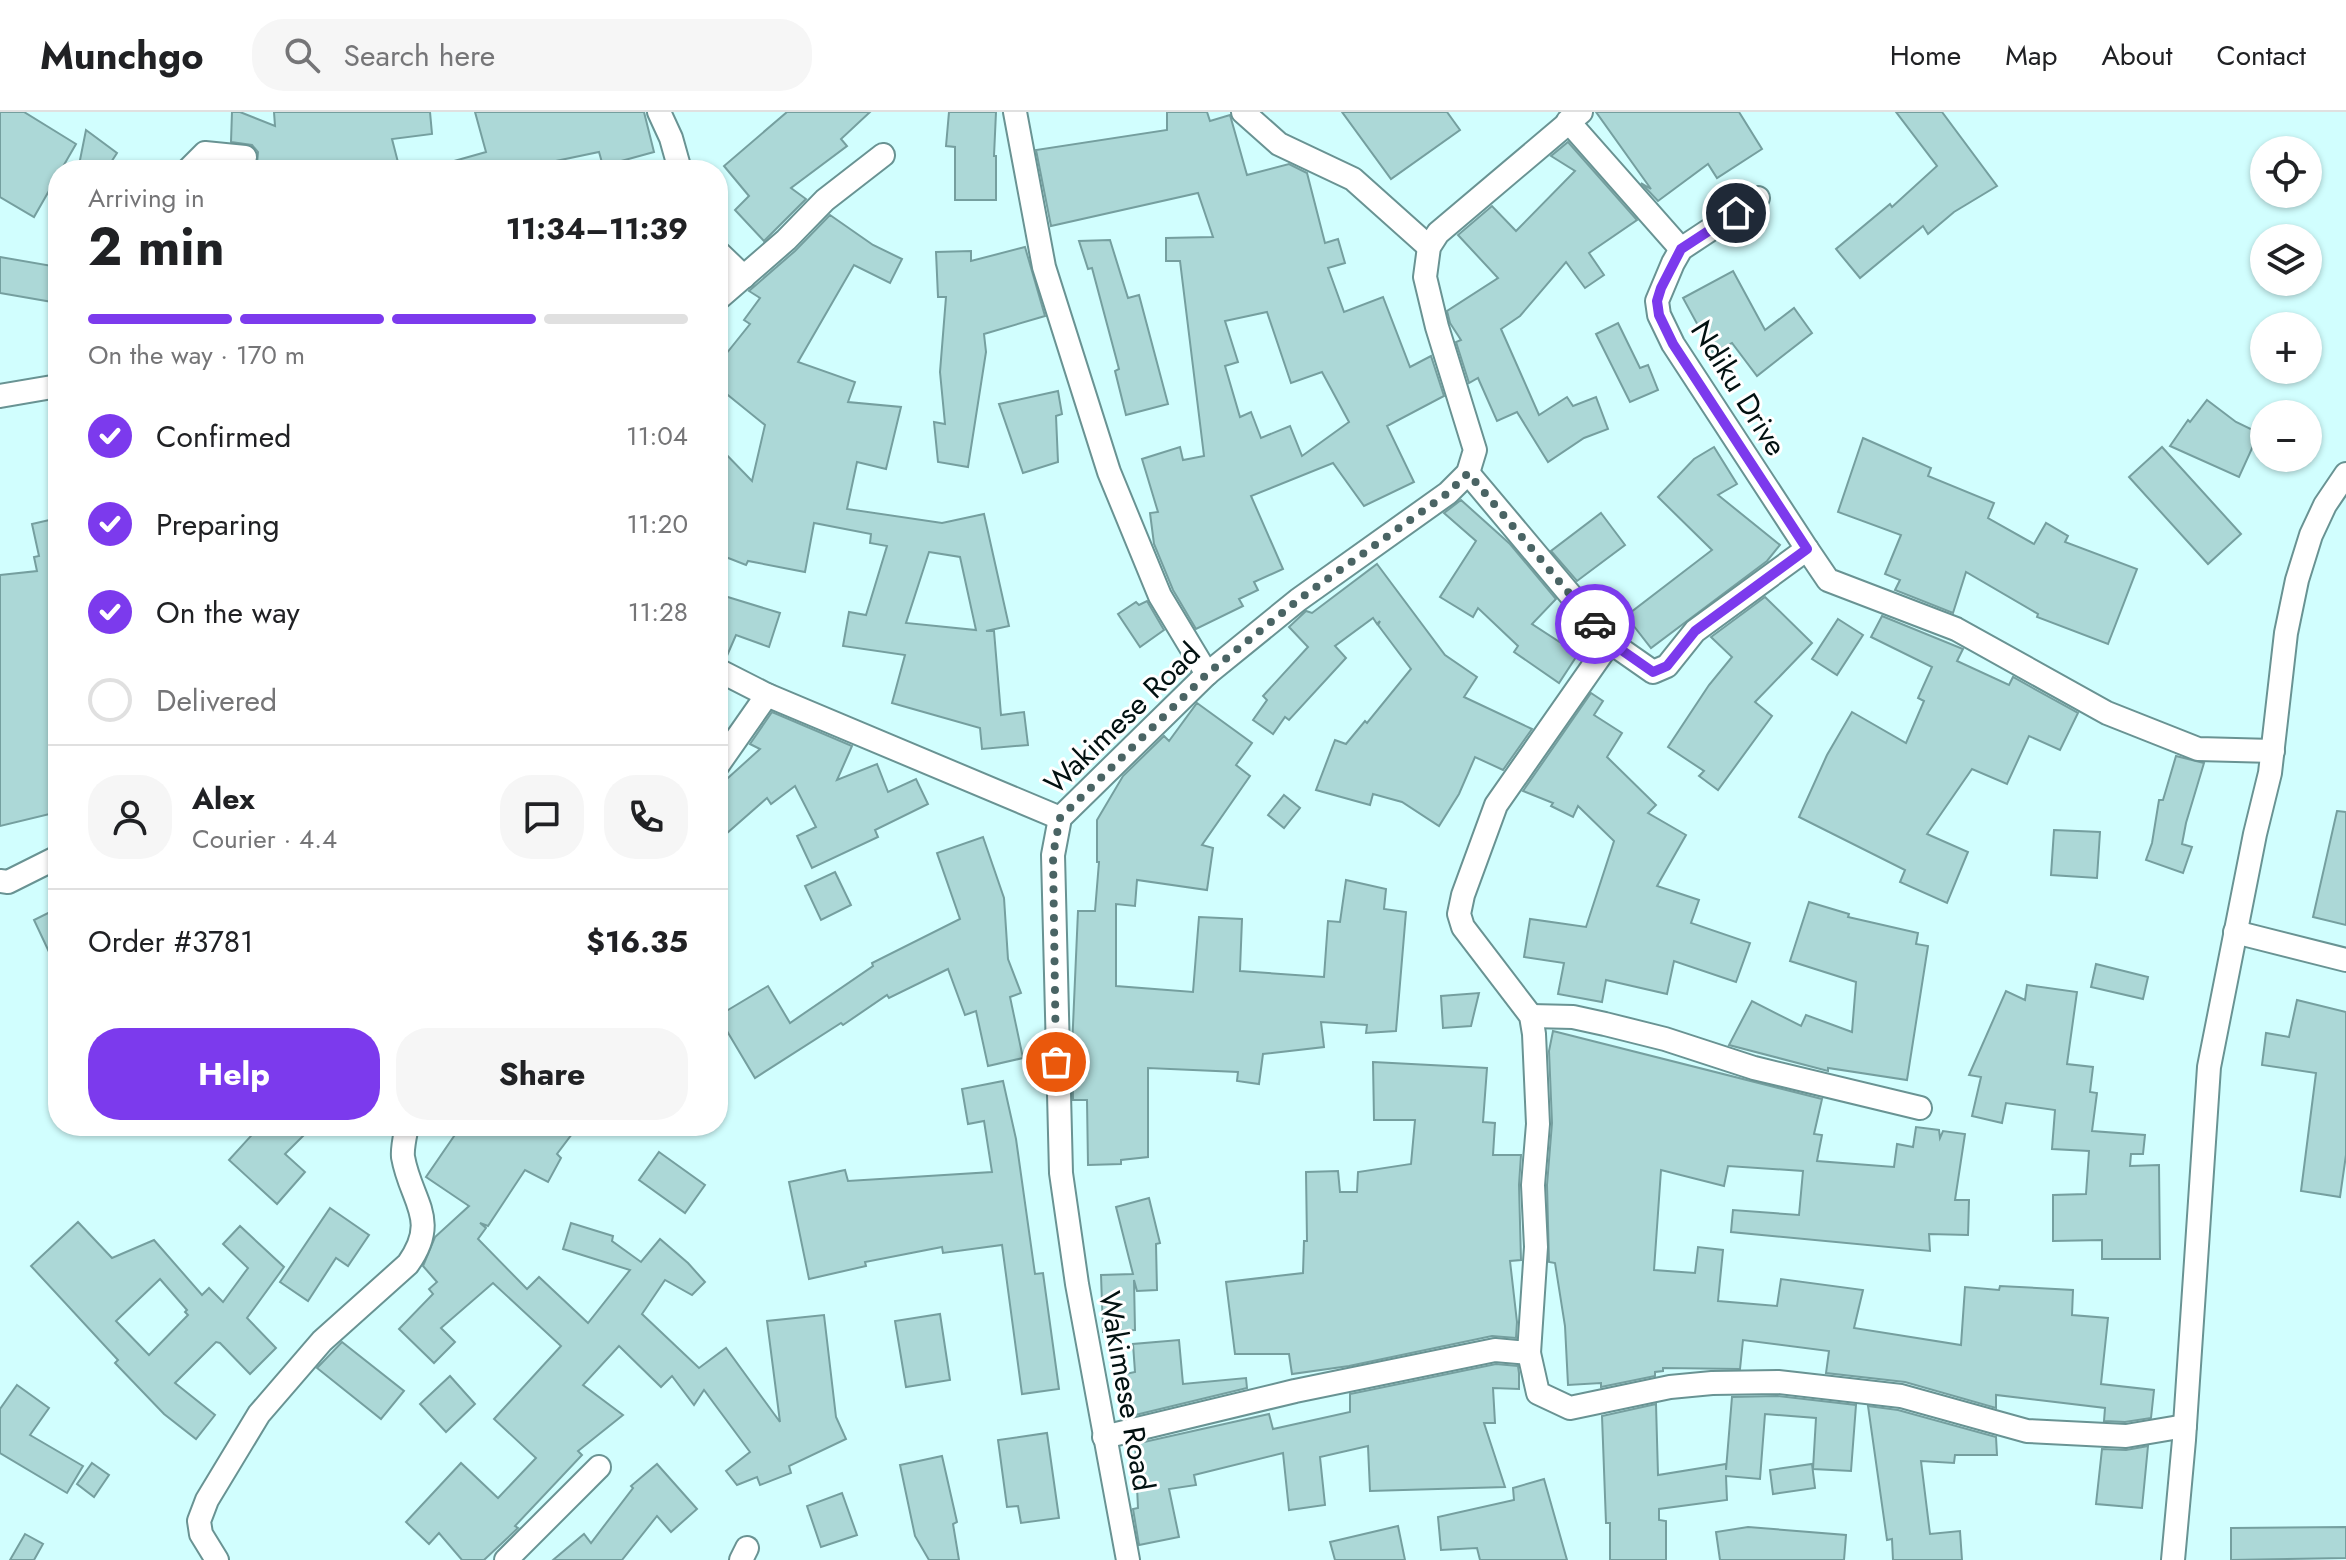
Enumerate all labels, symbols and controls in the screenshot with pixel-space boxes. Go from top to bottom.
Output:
search box [252,19,812,91]
text: Munchgo [40,28,204,83]
icon: search [280,33,324,77]
text: Search here [344,34,495,77]
text: Home [1890,35,1961,76]
text: Map [2005,35,2057,76]
text: About [2101,35,2173,76]
text: Contact [2217,35,2306,76]
map controls [2250,136,2322,472]
button: locate [2250,136,2322,208]
text: Arriving in [88,179,205,217]
pin [1702,179,1770,247]
icon: home [1714,191,1758,235]
text: 11:34–11:39 [506,207,688,250]
text: 2 min [88,209,225,285]
button: layers [2250,224,2322,296]
street label: Ndiku Drive [1680,312,1798,464]
button: + [2250,312,2322,384]
text: On the way · 170 m [88,336,305,374]
button: − [2250,400,2322,472]
icon: check [88,414,132,458]
text: Confirmed [156,415,291,458]
text: 11:04 [626,417,688,455]
icon: check [88,502,132,546]
text: Preparing [156,503,280,546]
text: 11:20 [626,505,688,543]
courier [1555,584,1635,664]
icon: check [88,590,132,634]
text: On the way [156,591,300,634]
text: 11:28 [628,593,688,631]
icon: car [1573,602,1617,646]
street label: Wakimese Road [1034,632,1210,804]
text: Delivered [156,679,277,722]
button: person [88,775,172,859]
button: chat [500,775,584,859]
button: phone [604,775,688,859]
text: Alex [192,777,255,820]
text: Courier · 4.4 [192,820,337,858]
text: Order #3781 [88,920,254,963]
text: $16.35 [586,920,688,963]
button: Help [88,1028,380,1120]
button: Share [396,1028,688,1120]
pin [1022,1028,1090,1096]
icon: bag [1034,1040,1078,1084]
street label: Wakimese Road [1088,1288,1166,1494]

